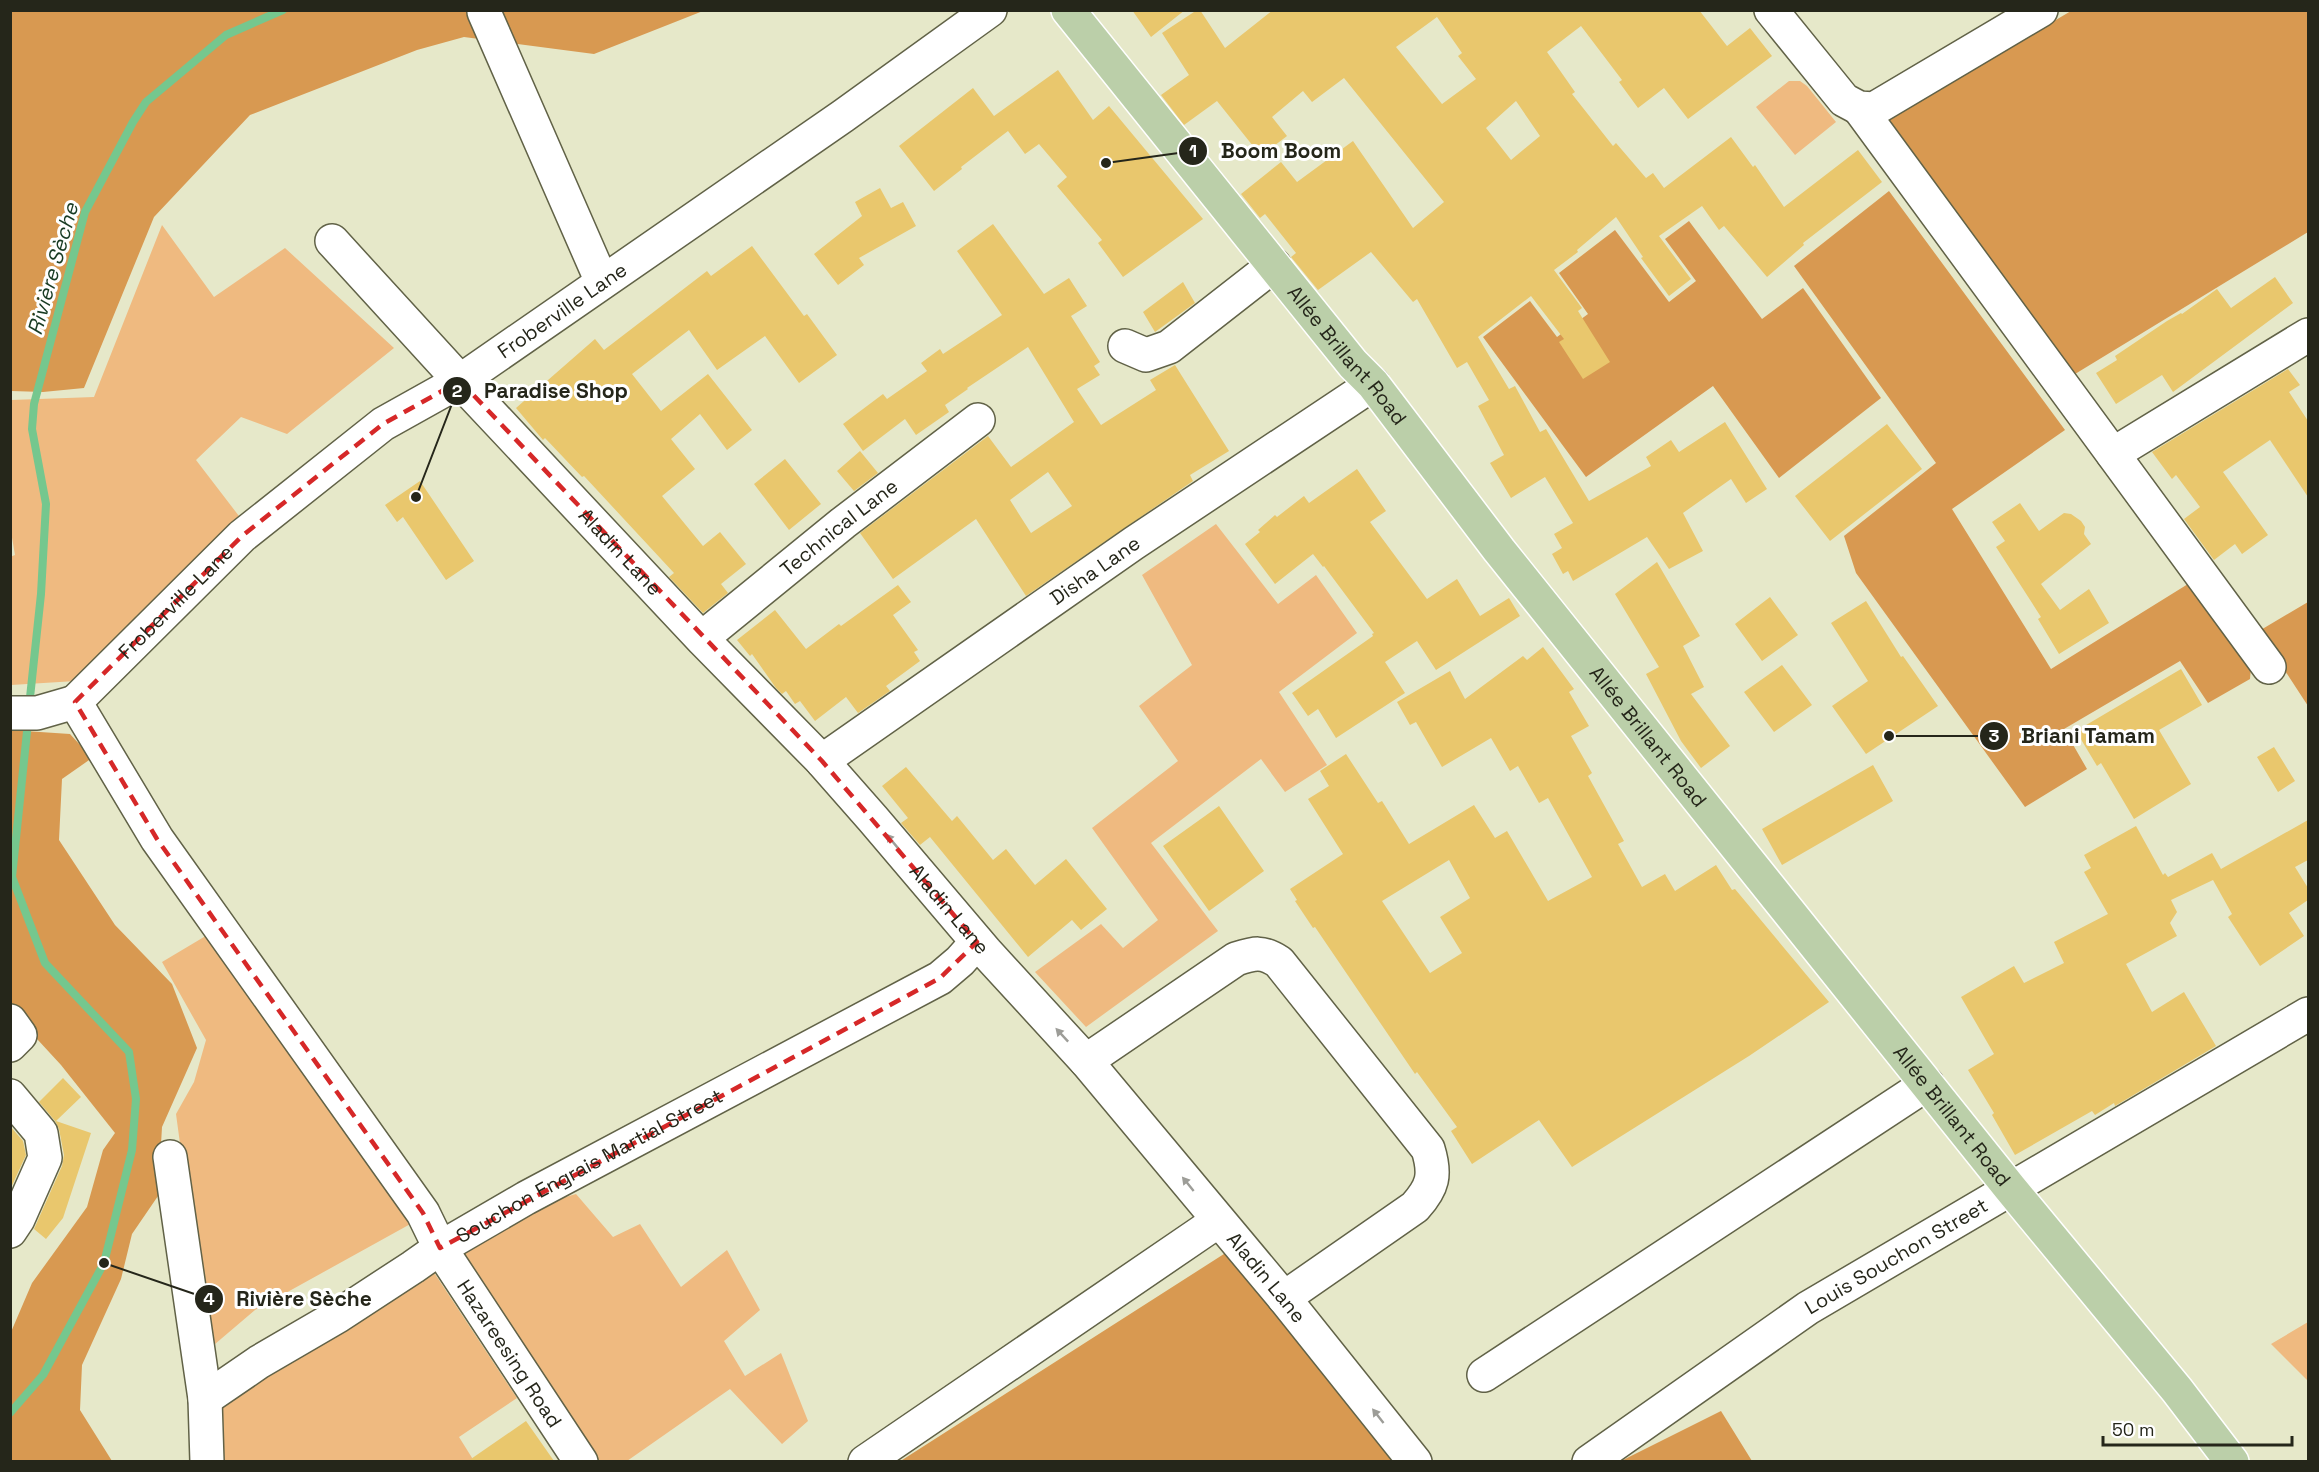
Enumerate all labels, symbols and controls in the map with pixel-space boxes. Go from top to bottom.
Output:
callout: Boom Boom [1178,132,1353,171]
text: Boom Boom [1221,137,1341,164]
text: 1 [1189,139,1197,162]
water label: Rivière Sèche [21,198,85,338]
street label: Froberville Lane [492,256,632,364]
street label: Allée Brillant Road [1282,280,1412,430]
callout: Paradise Shop [442,371,640,410]
text: Paradise Shop [484,377,628,404]
text: 2 [452,379,463,402]
street label: Technical Lane [775,473,903,582]
street label: Aladin Lane [573,503,668,601]
street label: Disha Lane [1045,530,1145,611]
street label: Froberville Lane [113,539,239,665]
street label: Allée Brillant Road [1584,661,1713,812]
callout: Briani Tamam [1979,716,2168,756]
text: Briani Tamam [2021,722,2155,749]
text: 3 [1989,724,2000,747]
one-way arrow [886,834,899,849]
street label: Aladin Lane [904,859,995,960]
one-way arrow [1056,1028,1070,1042]
street label: Allée Brillant Road [1888,1040,2017,1192]
street label: Souchon Engrais Martial Street [451,1083,727,1249]
one-way arrow [1182,1177,1195,1192]
street label: Louis Souchon Street [1800,1192,1992,1320]
street label: Aladin Lane [1221,1227,1312,1328]
street label: Hazareesing Road [451,1275,568,1433]
callout: Rivière Sèche [194,1279,384,1318]
text: Rivière Sèche [236,1285,372,1312]
text: 4 [203,1287,215,1310]
one-way arrow [1372,1409,1384,1424]
scale bar [2103,1409,2292,1447]
text: 50 m [2112,1418,2154,1441]

